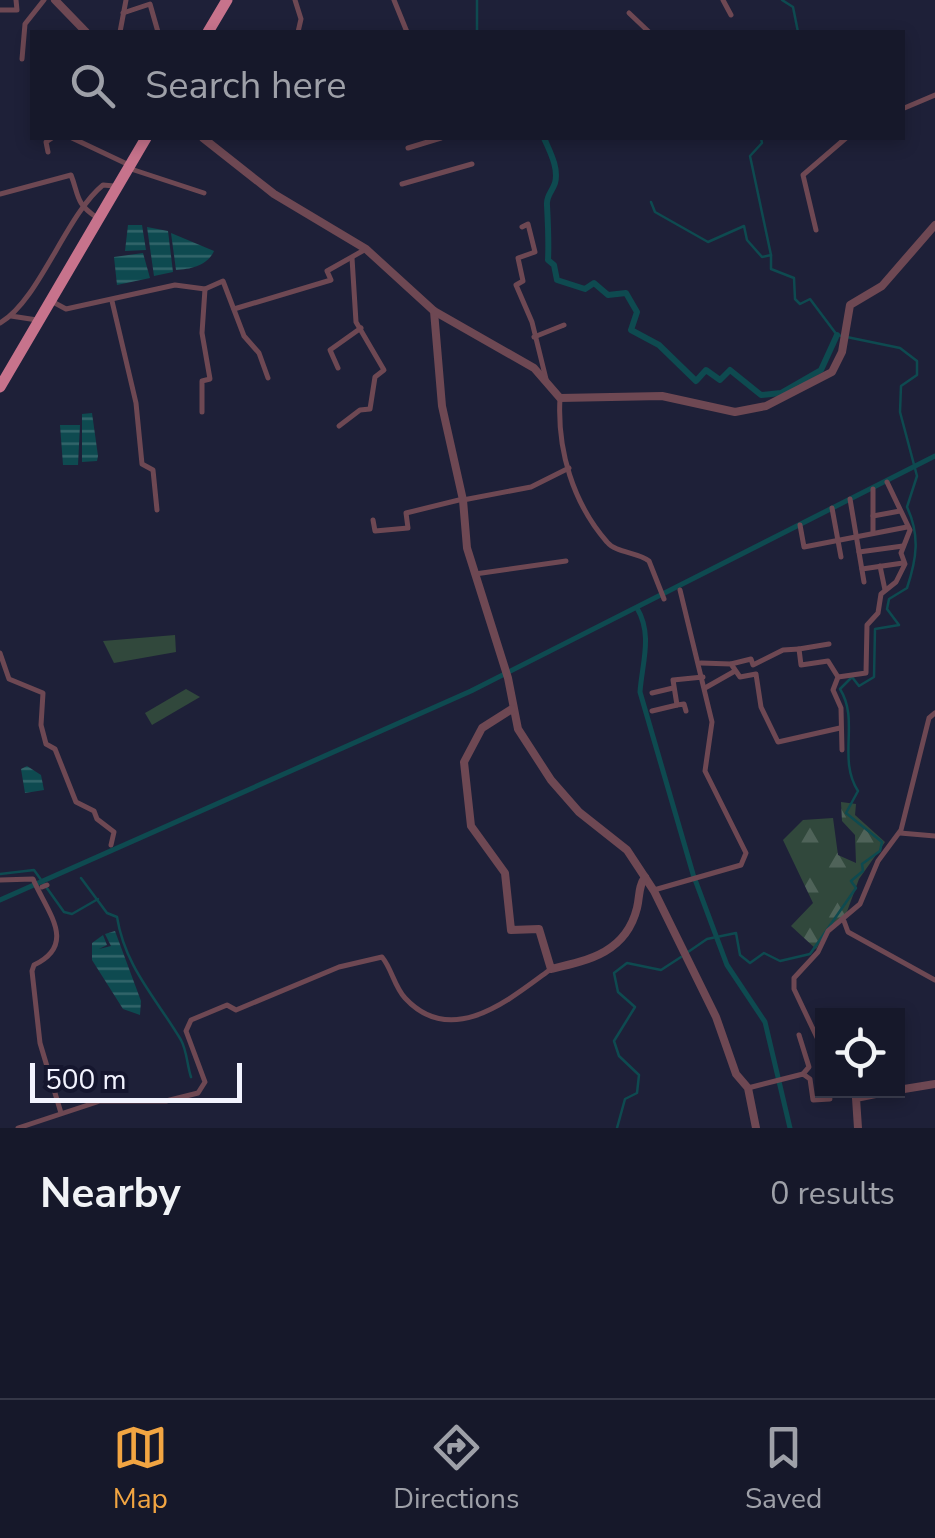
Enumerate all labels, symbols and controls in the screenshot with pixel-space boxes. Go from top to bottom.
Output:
search box [30,30,905,140]
icon: search [65,58,120,113]
text: Search here [145,60,346,111]
map controls [815,1008,905,1098]
button: locate [815,1008,905,1098]
scale bar [30,1058,242,1102]
text: 500 m [45,1061,127,1099]
text: Nearby [40,1165,181,1222]
text: 0 results [770,1172,895,1215]
tab: Map [113,1420,168,1518]
tab: Directions [393,1420,519,1518]
tab: Saved [745,1420,822,1518]

